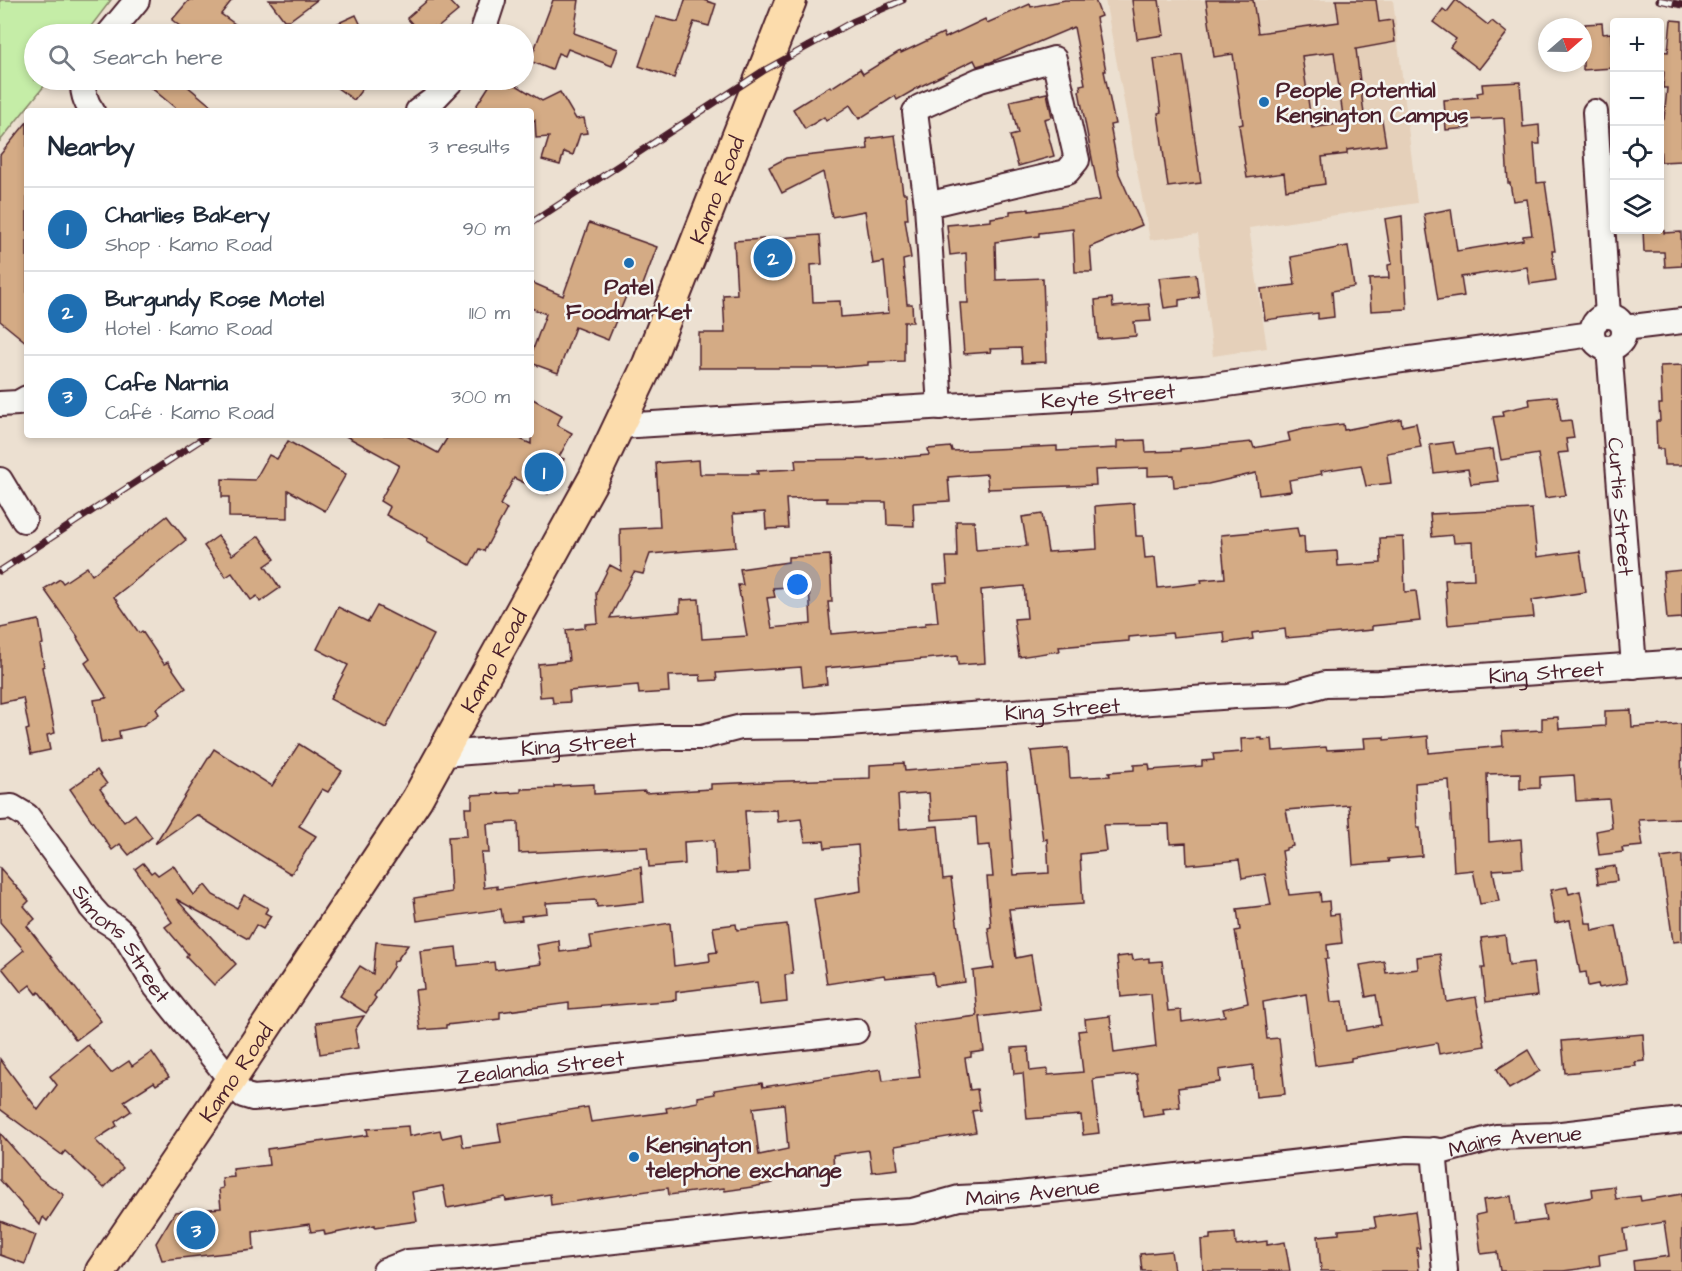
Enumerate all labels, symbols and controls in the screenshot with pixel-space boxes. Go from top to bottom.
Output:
north arrow [1538,18,1592,72]
map controls [1610,18,1664,234]
button: + [1610,18,1664,72]
search box [24,24,534,90]
icon: search [45,41,78,74]
text: Search here [93,42,223,73]
button: − [1610,72,1664,126]
place label: People Potential Kensington Campus [1276,75,1468,132]
marker: People Potential Kensington Campus [1257,95,1271,109]
button: locate [1610,126,1664,180]
text: Nearby [48,129,135,165]
street label: Kamo Road [683,132,753,249]
text: 3 results [428,133,510,161]
button: layers [1610,180,1664,234]
text: Charlies Bakery [105,200,270,231]
text: 1 [66,215,69,243]
text: 90 m [462,215,510,243]
text: Shop · Kamo Road [105,231,272,259]
pin: 2 [754,236,792,280]
marker: Patel Foodmarket [622,256,636,270]
place label: Patel Foodmarket [566,272,693,328]
text: Burgundy Rose Motel [105,284,324,315]
text: 2 [62,299,73,327]
text: 110 m [469,299,510,327]
text: Hotel · Kamo Road [105,315,272,343]
text: Cafe Narnia [105,368,228,399]
street label: Keyte Street [1040,376,1177,417]
text: 3 [62,383,73,411]
text: 300 m [451,383,510,411]
text: Café · Kamo Road [105,399,274,427]
street label: Curtis Street [1599,436,1641,577]
pin: 1 [524,450,564,494]
your location [783,570,812,599]
street label: Kamo Road [454,604,536,719]
street label: King Street [1487,653,1605,692]
street label: King Street [1004,690,1121,730]
street label: King Street [520,725,638,765]
street label: Simons Street [64,879,177,1010]
street label: Kamo Road [192,1017,281,1129]
street label: Zealandia Street [455,1043,626,1093]
street label: Mains Avenue [1445,1118,1584,1166]
place label: Kensington telephone exchange [645,1130,842,1187]
marker: Kensington telephone exchange [627,1150,641,1164]
street label: Mains Avenue [965,1171,1102,1215]
pin: 3 [176,1208,216,1252]

